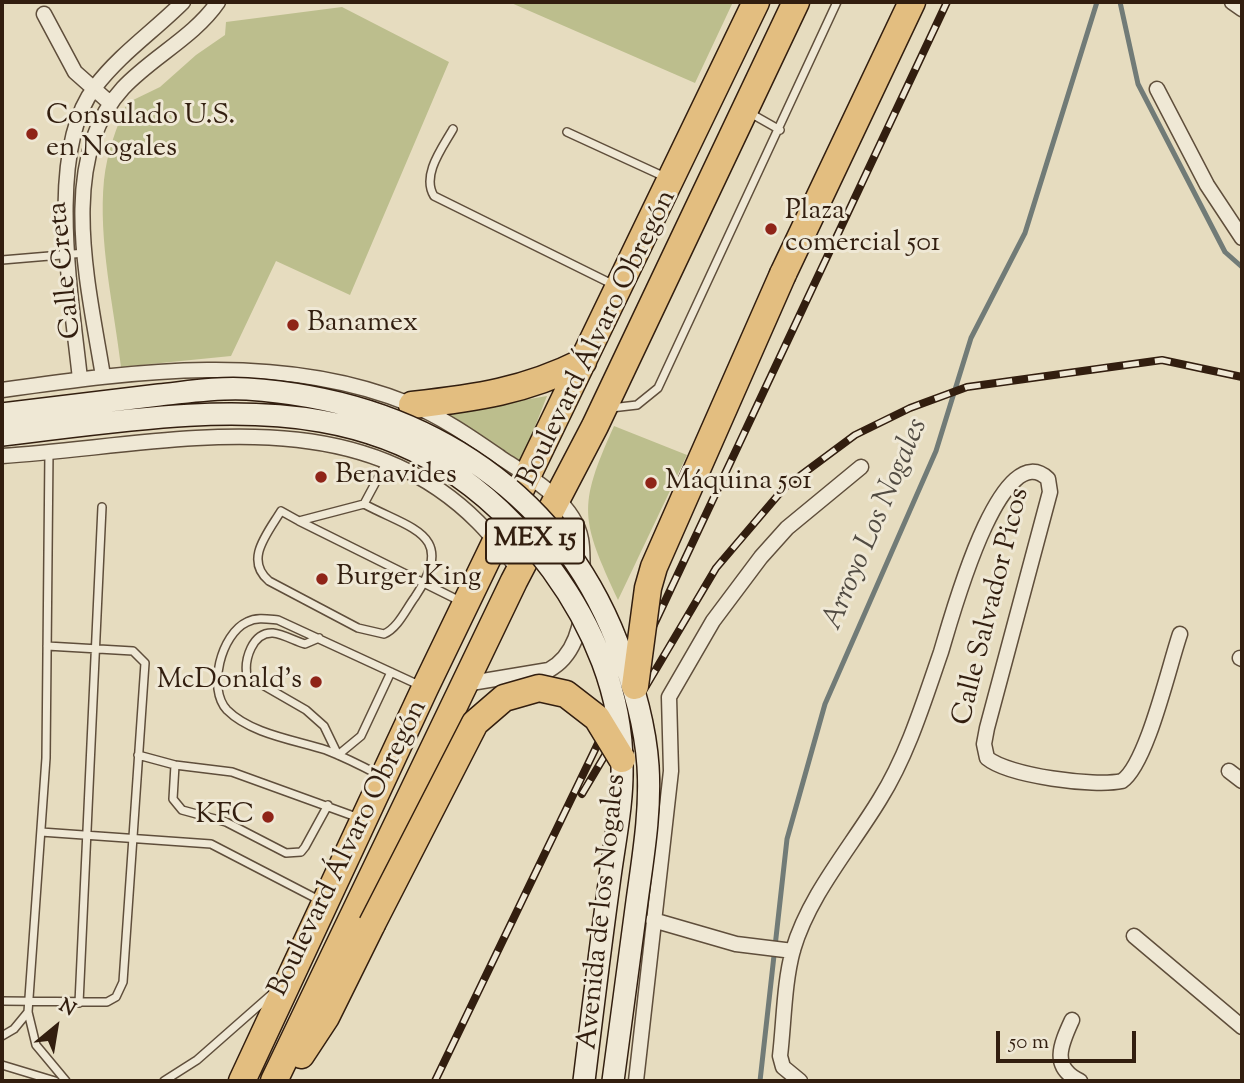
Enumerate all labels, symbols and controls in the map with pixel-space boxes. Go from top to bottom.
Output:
place label: Consulado U.S. en Nogales [46,101,235,167]
marker: Consulado U.S. en Nogales [24,126,40,142]
street label: Boulevard Álvaro Obregón [512,185,686,493]
place label: Plaza comercial 501 [785,196,940,262]
street label: Calle Creta [43,200,91,340]
marker: Plaza comercial 501 [763,221,779,237]
place label: Banamex [307,308,418,342]
marker: Banamex [285,317,301,333]
water label: Arroyo Los Nogales [816,414,938,636]
place label: Benavides [335,460,457,494]
place label: Máquina 501 [665,466,812,500]
marker: Benavides [313,469,329,485]
marker: Máquina 501 [643,475,659,491]
street label: Calle Salvador Picos [947,485,1039,729]
road number: MEX 15 [486,519,584,564]
place label: Burger King [336,562,481,596]
marker: Burger King [314,571,330,587]
place label: McDonald's [156,665,302,699]
marker: McDonald's [308,674,324,690]
street label: Boulevard Álvaro Obregón [263,695,437,1003]
street label: Avenida de los Nogales [573,773,635,1051]
place label: KFC [196,800,254,834]
marker: KFC [260,809,276,825]
north arrow [21,992,91,1062]
text: N [53,993,80,1024]
scale bar [999,1016,1139,1060]
text: 50 m [1009,1028,1049,1058]

